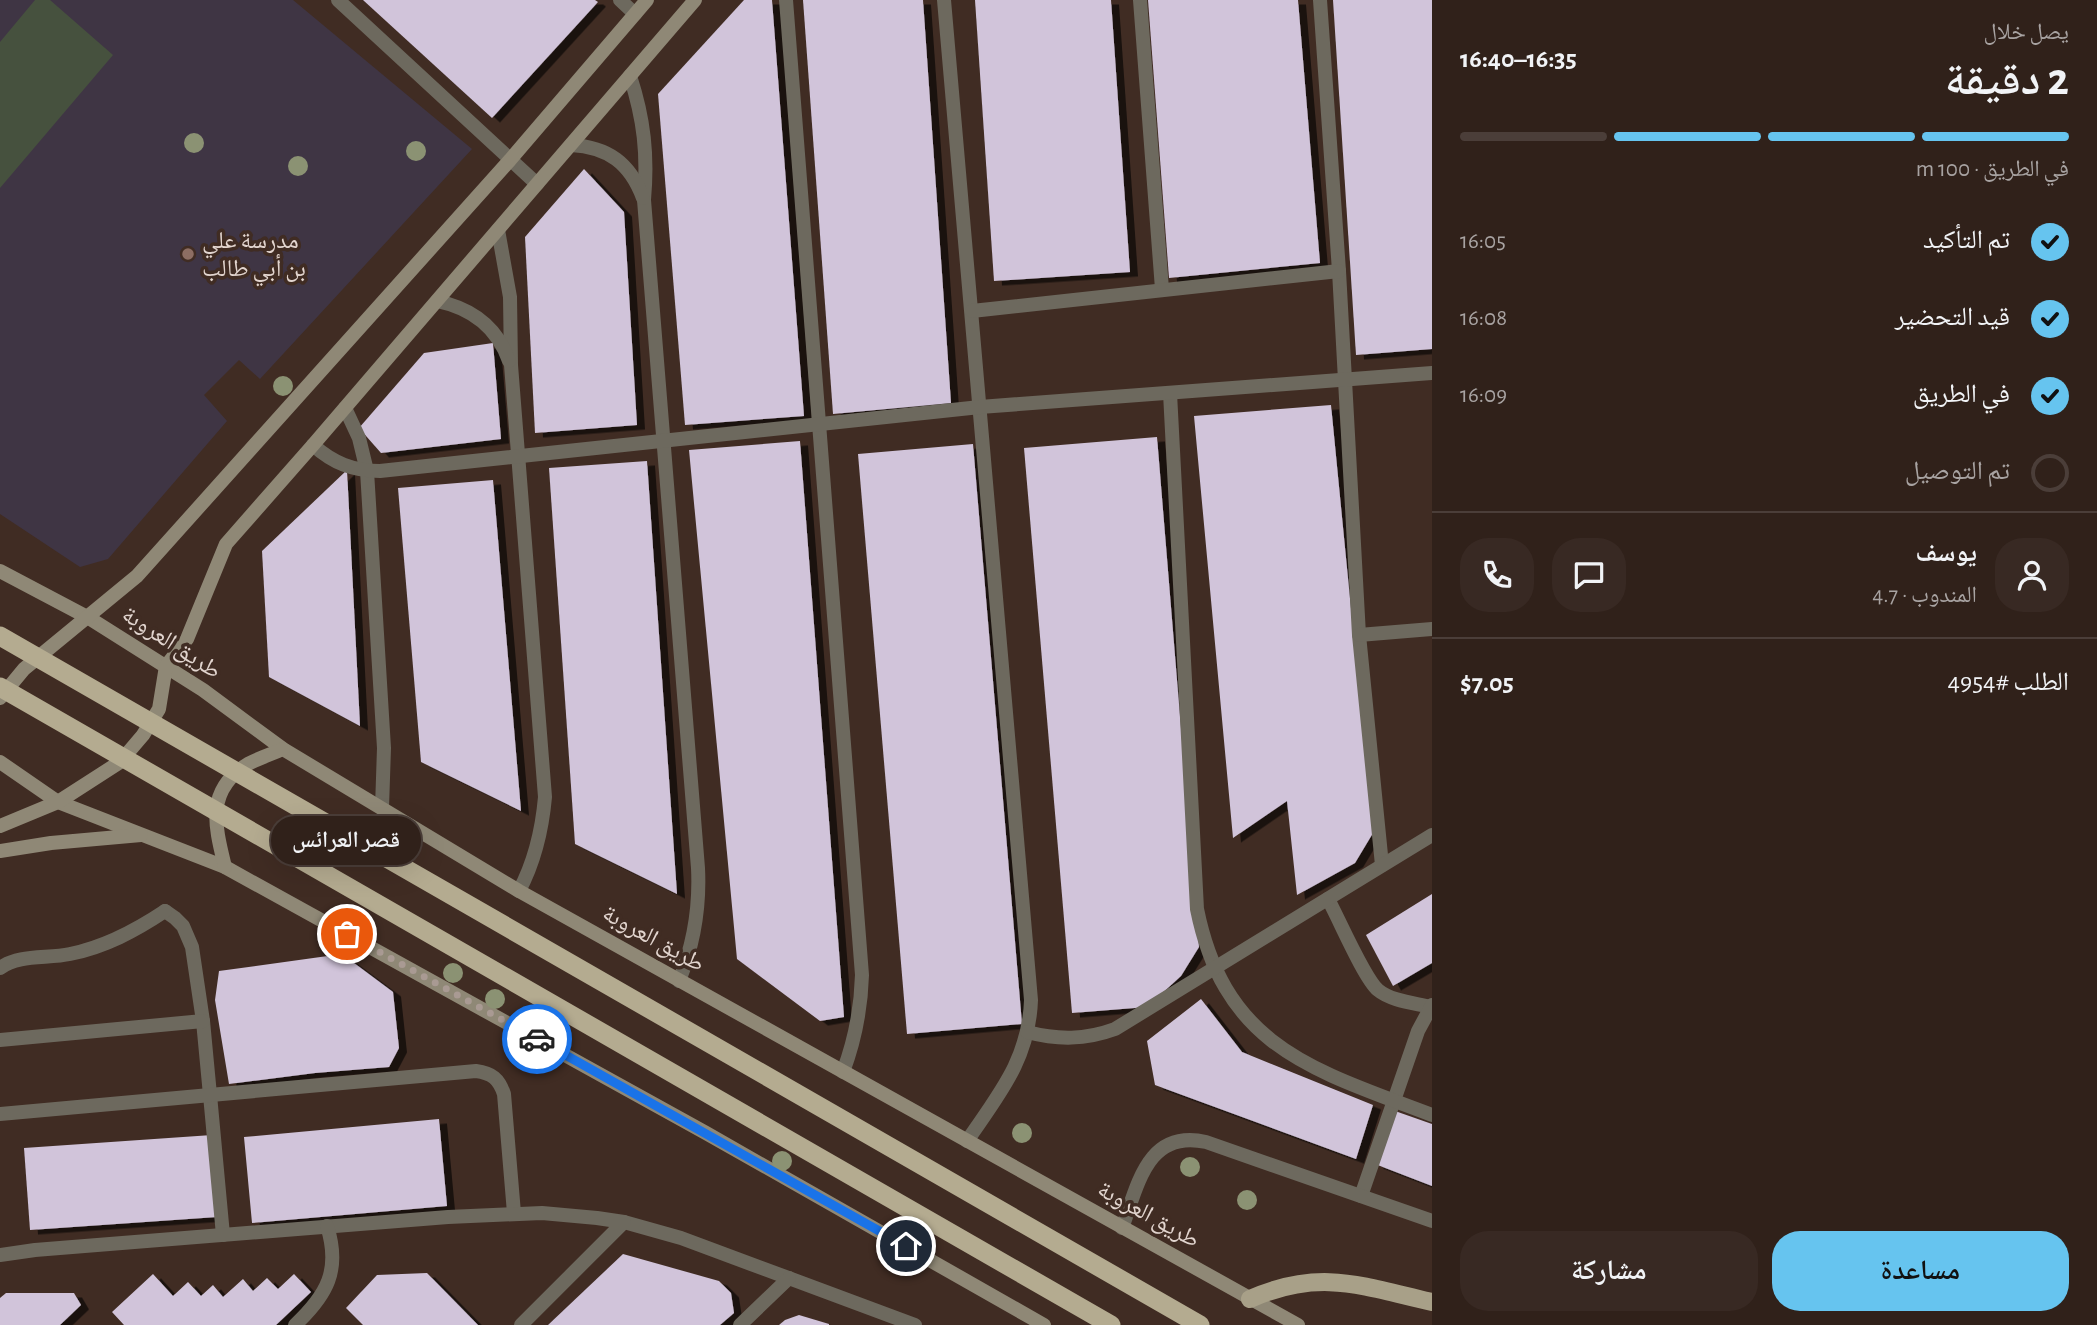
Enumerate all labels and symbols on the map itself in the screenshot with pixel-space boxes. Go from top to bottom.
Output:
place label: مدرسة علي بن أبي طالب [202,229,306,287]
marker: مدرسة علي بن أبي طالب [180,246,196,262]
street label: طريق العروبة [117,602,225,684]
callout: قصر العرائس [272,815,422,864]
street label: طريق العروبة [598,901,708,977]
pin [317,904,377,964]
courier [502,1004,572,1074]
street label: طريق العروبة [1093,1177,1203,1253]
pin [876,1216,936,1276]

